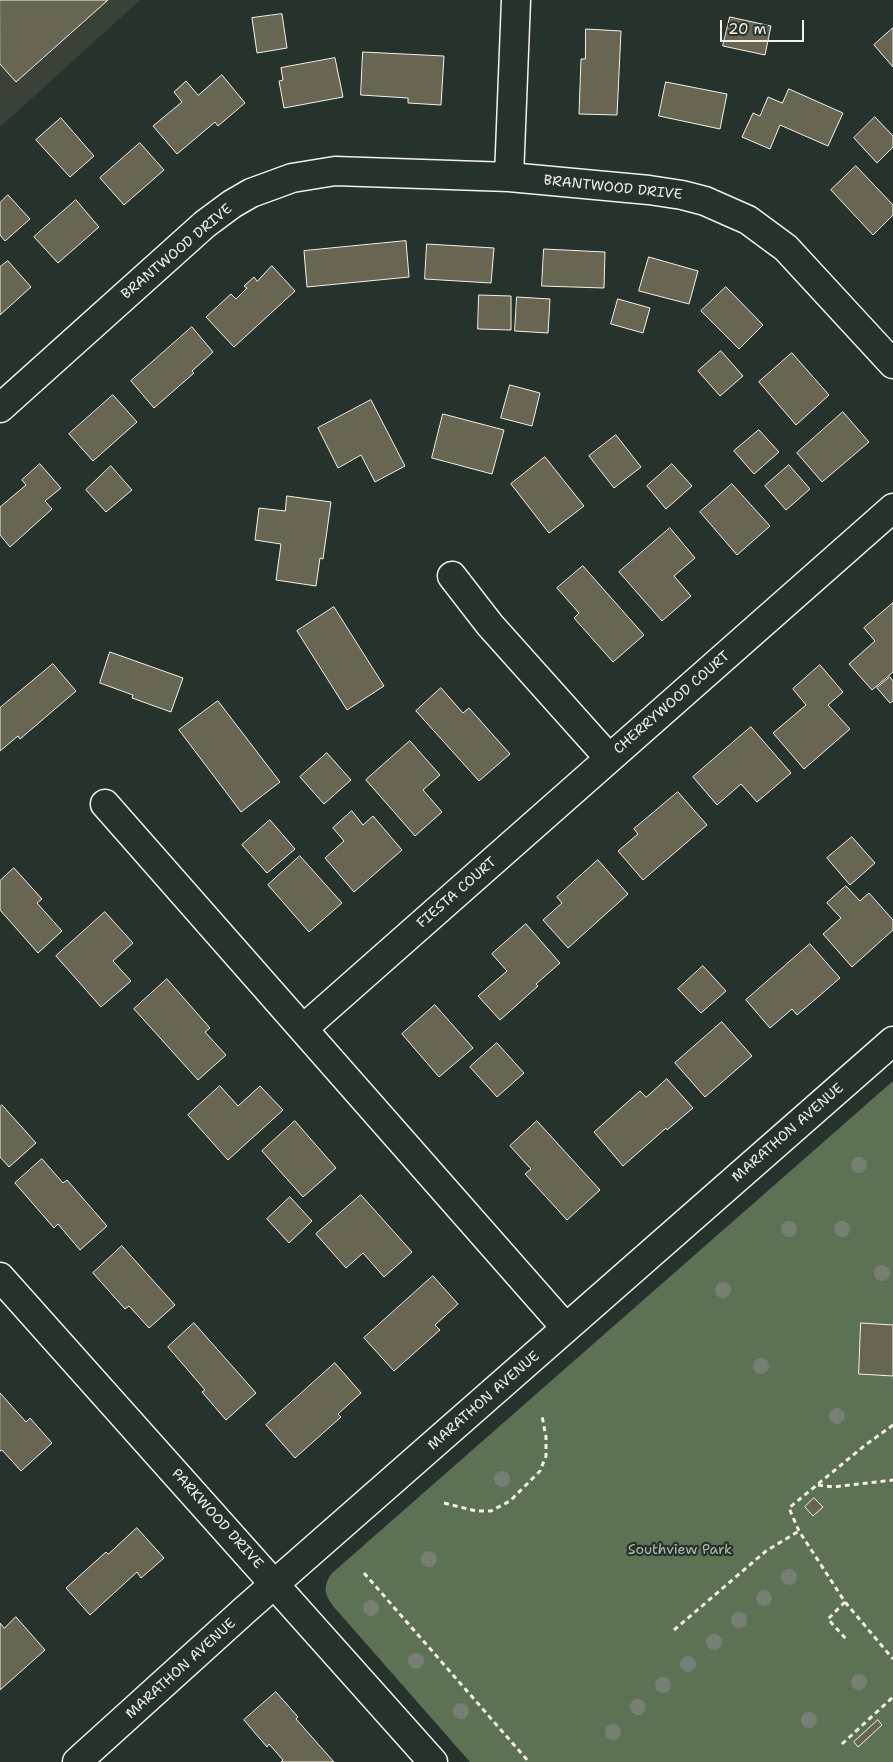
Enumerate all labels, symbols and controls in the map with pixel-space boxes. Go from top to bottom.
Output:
scale bar [723,10,807,42]
text: 20 m [728,19,767,39]
street label: BRANTWOOD DRIVE [543,172,683,204]
street label: BRANTWOOD DRIVE [118,201,236,303]
street label: CHERRYWOOD COURT [611,648,733,758]
street label: FIESTA COURT [414,854,500,932]
street label: MARATHON AVENUE [729,1080,847,1186]
street label: MARATHON AVENUE [425,1348,543,1454]
street label: PARKWOOD DRIVE [168,1466,266,1572]
park label: Southview Park [628,1542,732,1558]
street label: MARATHON AVENUE [123,1615,239,1723]

